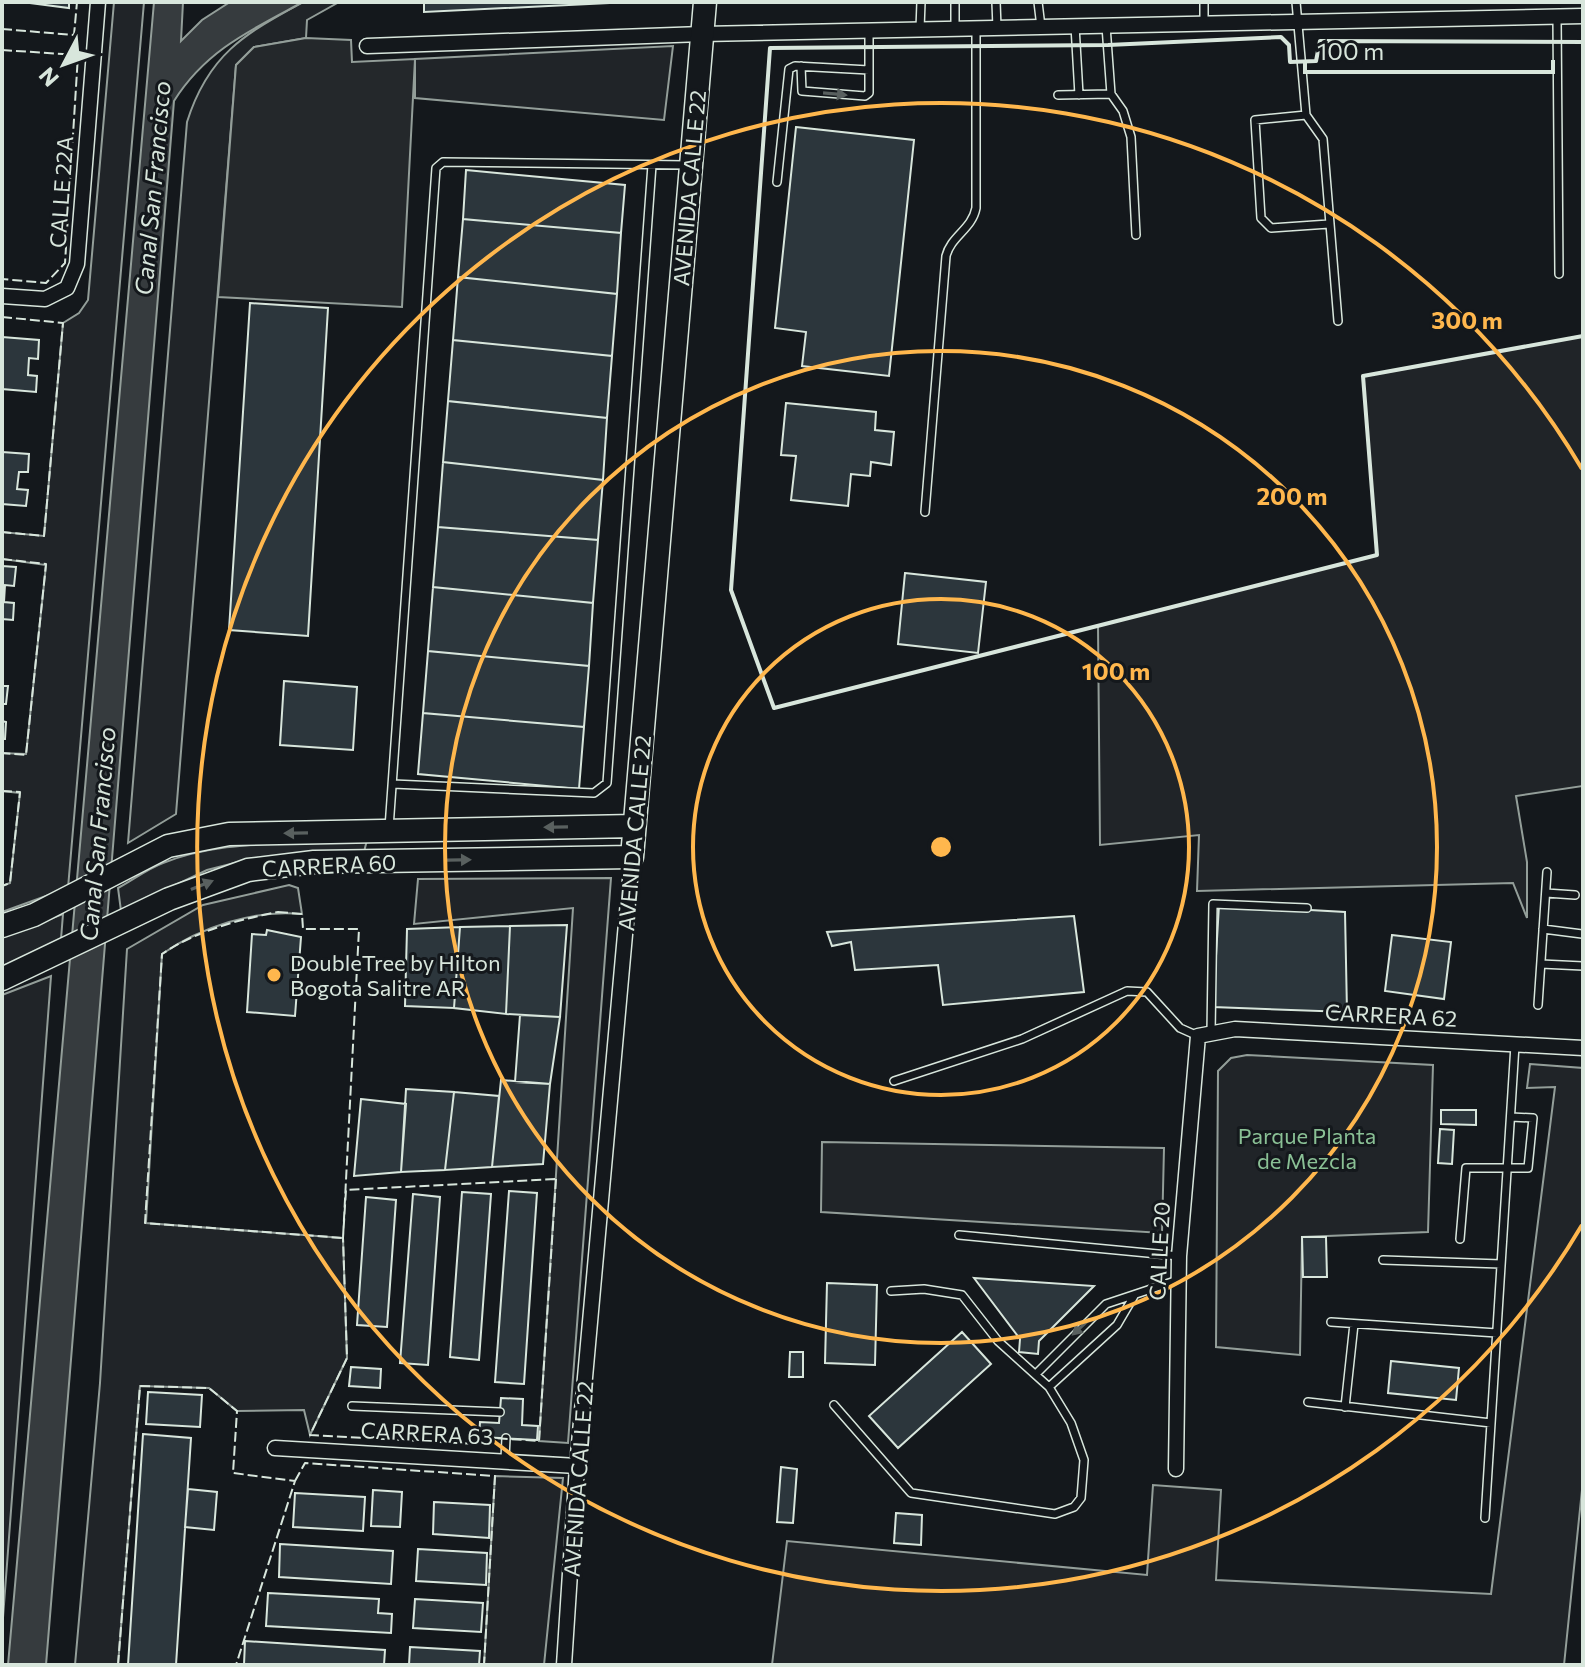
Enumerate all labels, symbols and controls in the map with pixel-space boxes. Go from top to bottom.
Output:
north arrow [24,24,104,104]
scale bar [1305,24,1553,74]
text: 100 m [1317,36,1384,65]
text: N [33,62,64,93]
water label: Canal San Francisco [128,80,176,296]
one-way arrow [823,88,848,101]
street label: AVENIDA CALLE 22 [667,89,711,287]
street label: CALLE 22A [44,135,78,249]
text: 300 m [1431,305,1503,334]
text: 200 m [1257,481,1327,510]
text: 100 m [1082,656,1150,685]
water label: Canal San Francisco [73,726,121,942]
street label: AVENIDA CALLE 22 [612,734,656,932]
one-way arrow [543,821,568,833]
one-way arrow [283,826,308,839]
centre of rings [927,833,955,861]
street label: CARRERA 60 [261,848,397,882]
one-way arrow [447,853,472,866]
one-way arrow [190,879,214,892]
place label: DoubleTree by Hilton Bogota Salitre AR [290,949,501,1001]
marker: DoubleTree by Hilton Bogota Salitre AR [265,966,283,984]
street label: CARRERA 62 [1324,998,1458,1032]
park label: Parque Planta de Mezcla [1238,1122,1376,1174]
street label: CALLE 20 [1143,1201,1175,1301]
one-way arrow [1072,1317,1091,1335]
street label: AVENIDA CALLE 22 [558,1380,598,1578]
street label: CARRERA 63 [360,1416,494,1450]

